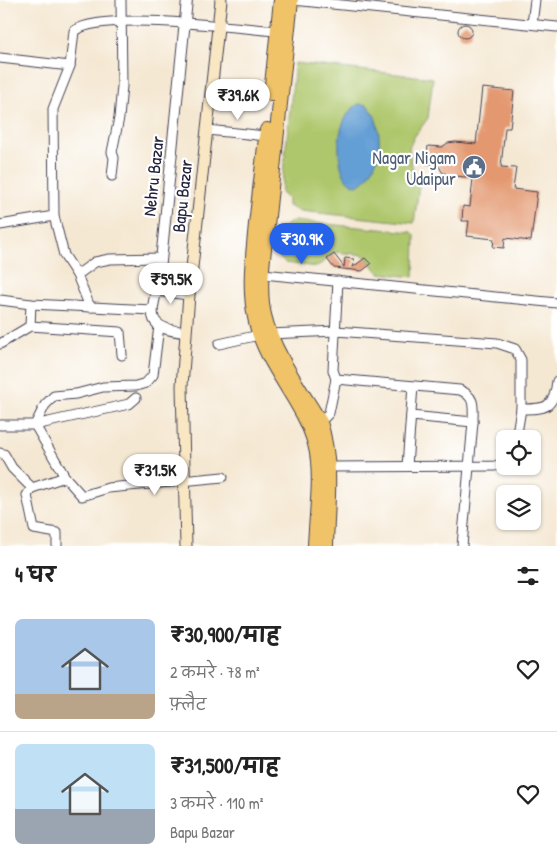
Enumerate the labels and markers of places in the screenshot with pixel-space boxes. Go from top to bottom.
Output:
pin: ₹39.6K [197,78,279,121]
place label: Nagar Nigam Udaipur [372,145,456,191]
public building icon: Nagar Nigam Udaipur [461,154,487,180]
pin: ₹30.9K [261,222,343,265]
pin: ₹59.5K [130,262,212,305]
pin: ₹31.5K [114,454,196,496]

